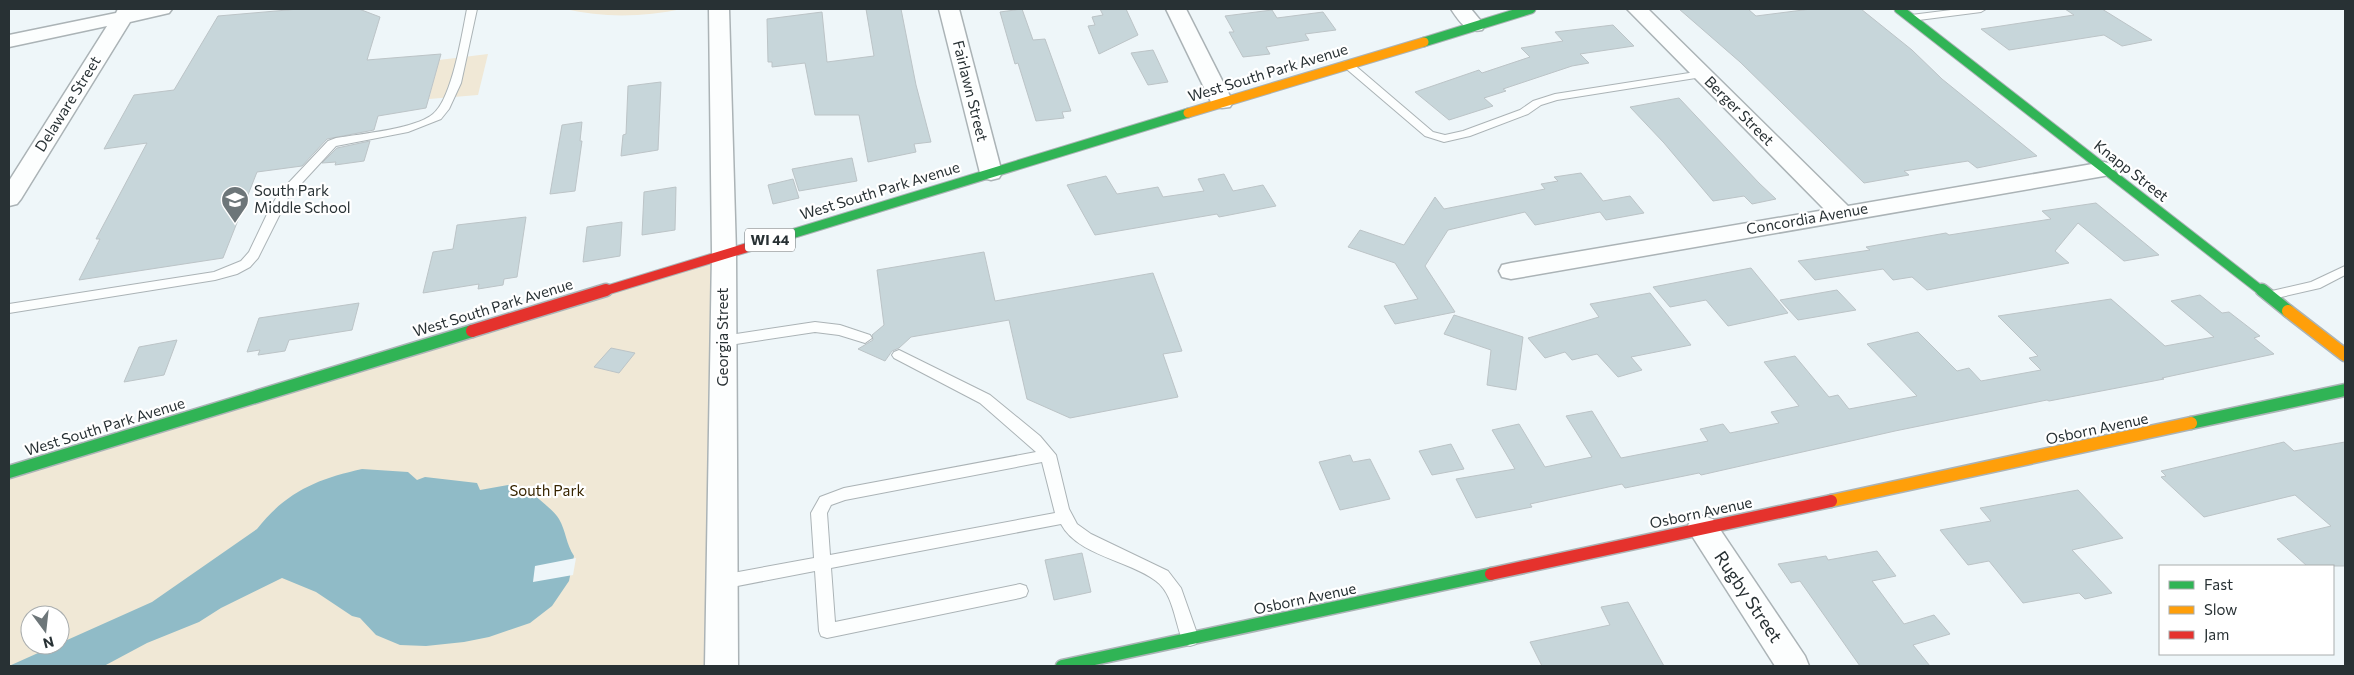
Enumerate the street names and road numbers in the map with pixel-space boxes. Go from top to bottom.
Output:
street label: Fairlawn Street [950,38,992,143]
street label: West South Park Avenue [1186,39,1350,105]
street label: Delaware Street [31,52,104,154]
street label: Berger Street [1701,72,1778,149]
street label: Knapp Street [2091,136,2172,205]
street label: West South Park Avenue [798,157,962,223]
street label: Concordia Avenue [1745,198,1869,238]
road number: WI 44 [745,228,795,252]
street label: West South Park Avenue [411,274,575,340]
street label: Georgia Street [713,288,731,386]
street label: West South Park Avenue [23,393,187,459]
street label: Osborn Avenue [2044,408,2150,448]
street label: Osborn Avenue [1648,492,1754,532]
street label: Rugby Street [1710,546,1788,646]
street label: Osborn Avenue [1252,578,1358,618]

